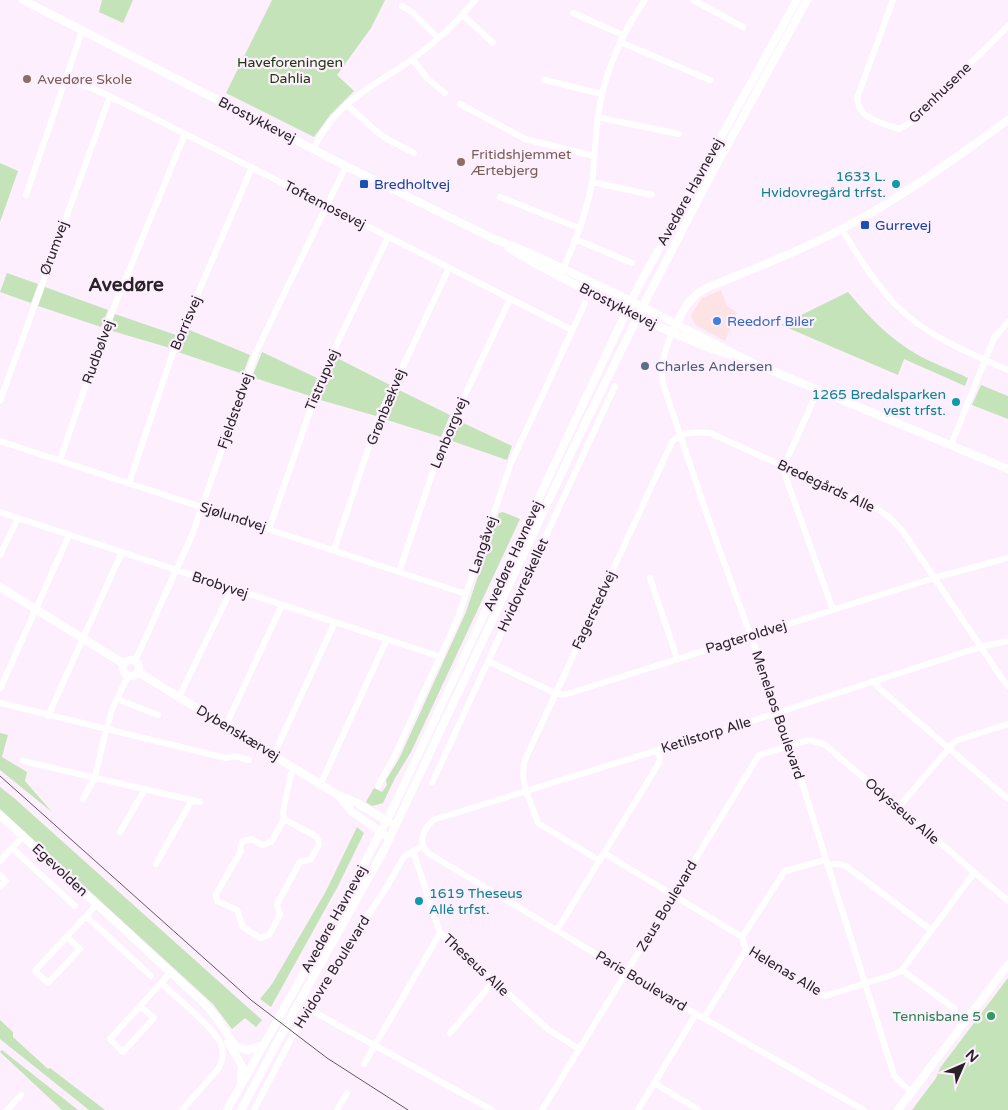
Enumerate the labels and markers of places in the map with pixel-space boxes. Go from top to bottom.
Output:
place label: Avedøre Skole [37,71,132,88]
marker: Avedøre Skole [21,73,33,85]
place label: Fritidshjemmet Ærtebjerg [471,146,572,179]
marker: Fritidshjemmet Ærtebjerg [455,156,467,168]
place label: 1633 L. Hvidovregård trfst. [761,168,886,201]
place label: Bredholtvej [374,176,450,193]
marker: Bredholtvej [358,178,370,190]
marker: 1633 L. Hvidovregård trfst. [890,178,902,190]
place label: Gurrevej [875,217,931,234]
marker: Gurrevej [859,219,871,231]
place label: Reedorf Biler [727,313,815,330]
marker: Reedorf Biler [711,315,723,327]
place label: Charles Andersen [655,358,772,375]
marker: Charles Andersen [639,360,651,372]
place label: 1265 Bredalsparken vest trfst. [812,386,946,419]
marker: 1265 Bredalsparken vest trfst. [950,396,962,408]
place label: 1619 Theseus Allé trfst. [429,885,523,918]
marker: 1619 Theseus Allé trfst. [413,895,425,907]
place label: Tennisbane 5 [893,1008,981,1025]
marker: Tennisbane 5 [985,1010,997,1022]

